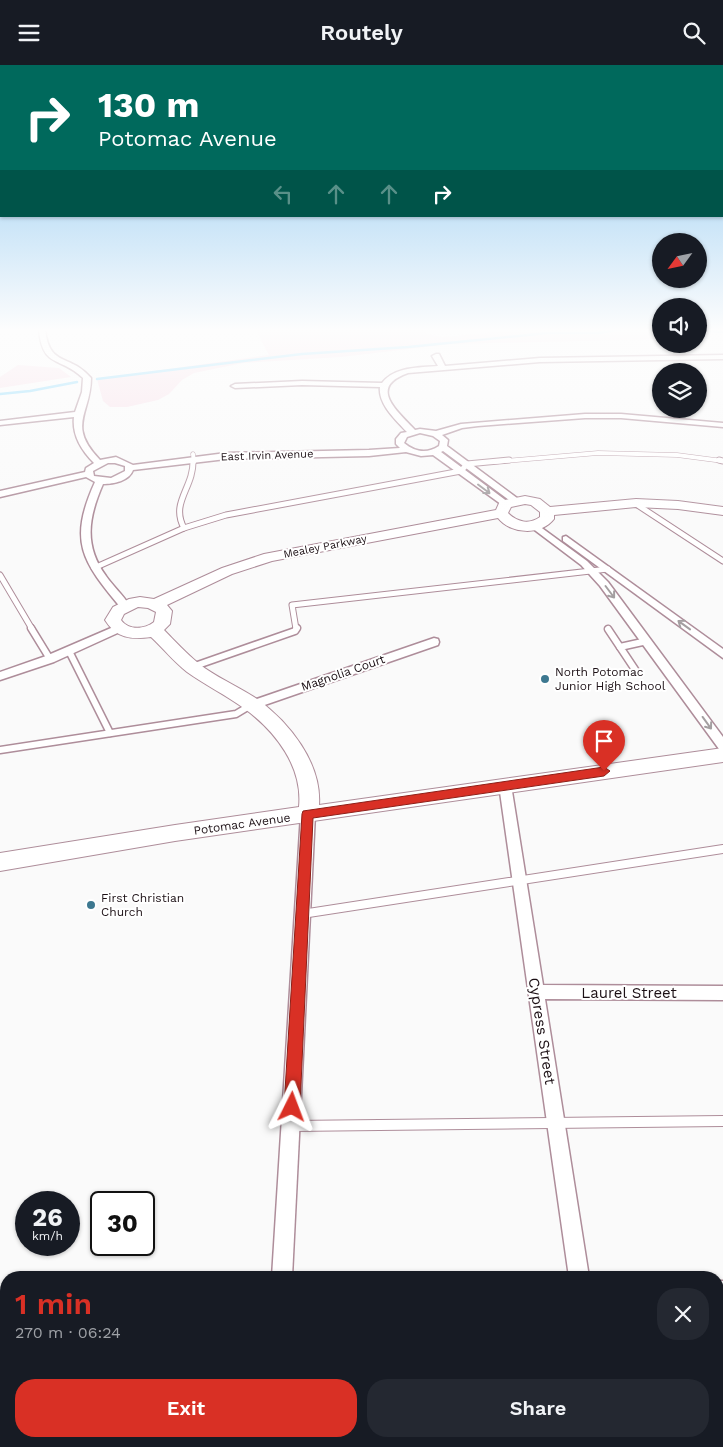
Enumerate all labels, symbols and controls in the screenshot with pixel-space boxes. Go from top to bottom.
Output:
icon: menu [15,19,43,47]
icon: search [680,19,708,47]
text: Routely [320,20,403,45]
text: 130 m [98,84,199,126]
icon: right [15,85,80,150]
text: Potomac Avenue [98,126,277,151]
icon: left [269,180,297,208]
icon: ahead [322,180,350,208]
icon: ahead [375,180,403,208]
icon: right [428,180,456,208]
north arrow [652,233,708,287]
map controls [652,233,707,418]
button: sound [652,298,707,353]
button: layers [652,363,707,418]
street label: East Irvin Avenue [220,447,314,464]
one-way arrow [477,483,490,494]
street label: Mealey Parkway [282,532,368,561]
one-way arrow [605,585,616,598]
one-way arrow [677,620,691,630]
street label: Magnolia Court [299,652,387,694]
place label: North Potomac Junior High School [555,665,666,693]
marker: North Potomac Junior High School [539,673,551,685]
one-way arrow [702,716,712,730]
pin [583,720,625,771]
icon: arrive [590,727,618,755]
street label: Potomac Avenue [193,810,291,838]
place label: First Christian Church [101,891,184,919]
marker: First Christian Church [85,899,97,911]
street label: Cypress Street [525,976,559,1086]
street label: Laurel Street [581,984,677,1002]
position arrow [265,1080,317,1132]
speed limit sign: 30 [90,1191,155,1256]
text: 26 [32,1203,63,1232]
text: km/h [32,1229,63,1243]
text: 1 min [15,1286,92,1321]
button: close [657,1288,709,1340]
text: 270 m · 06:24 [15,1323,121,1342]
button: Exit [15,1379,357,1437]
button: Share [367,1379,709,1437]

